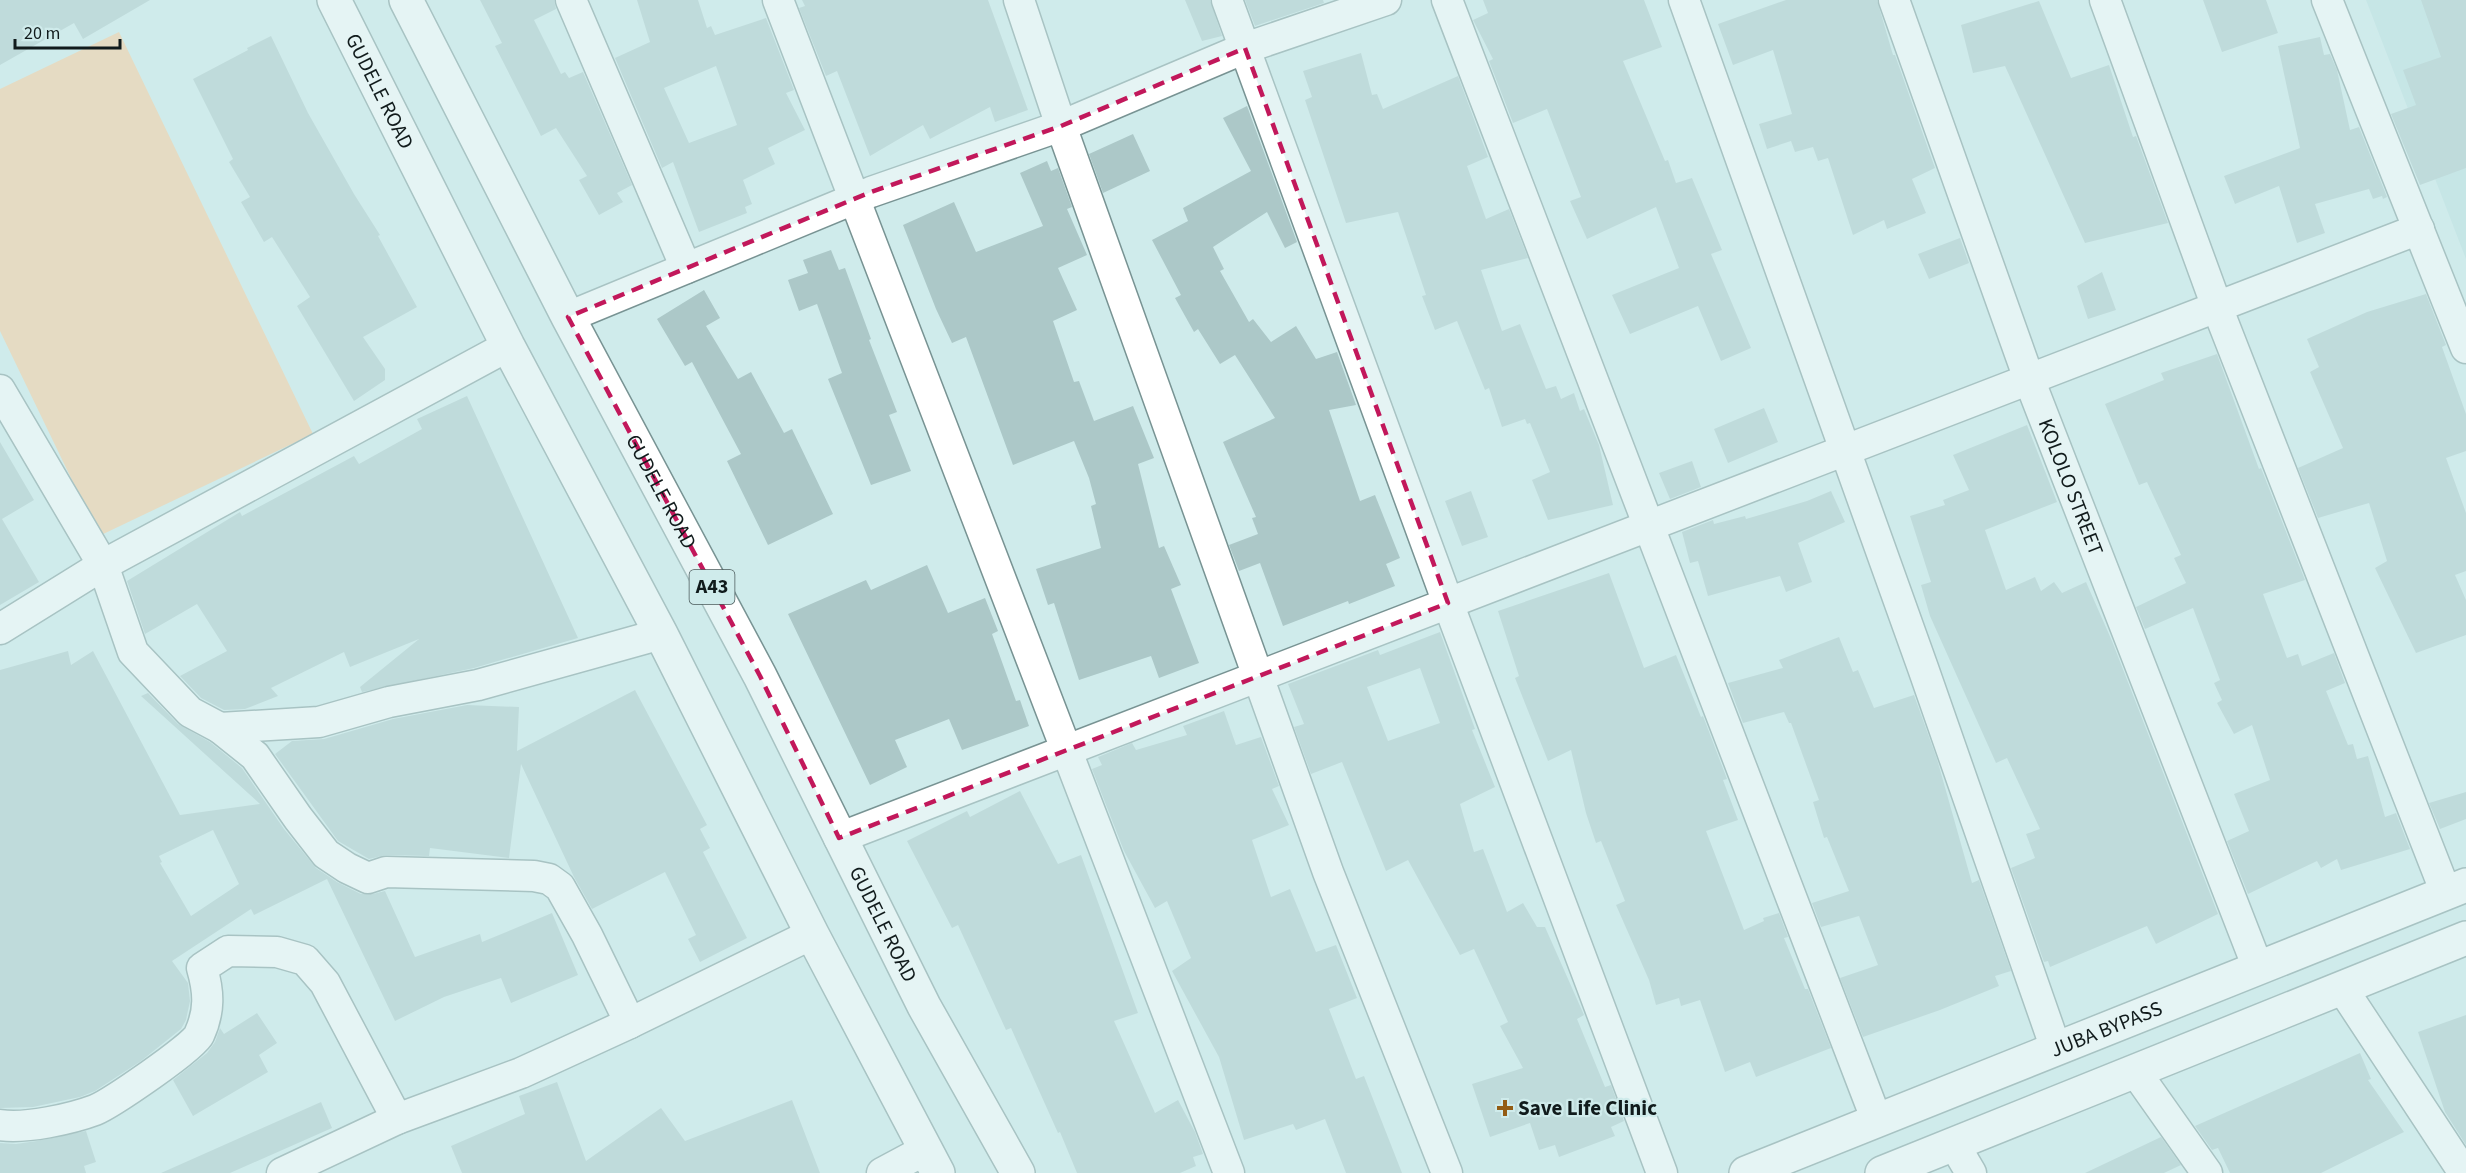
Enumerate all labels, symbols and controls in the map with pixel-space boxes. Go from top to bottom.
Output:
scale bar [15,12,120,50]
text: 20 m [24,21,60,46]
street label: GUDELE ROAD [338,28,422,154]
street label: KOLOLO STREET [2031,414,2111,560]
street label: GUDELE ROAD [618,429,704,554]
road number: A43 [690,570,734,604]
street label: GUDELE ROAD [842,861,925,987]
street label: JUBA BYPASS [2046,993,2167,1065]
place label: Save Life Clinic [1518,1093,1657,1123]
marker: Save Life Clinic [1496,1099,1514,1117]

